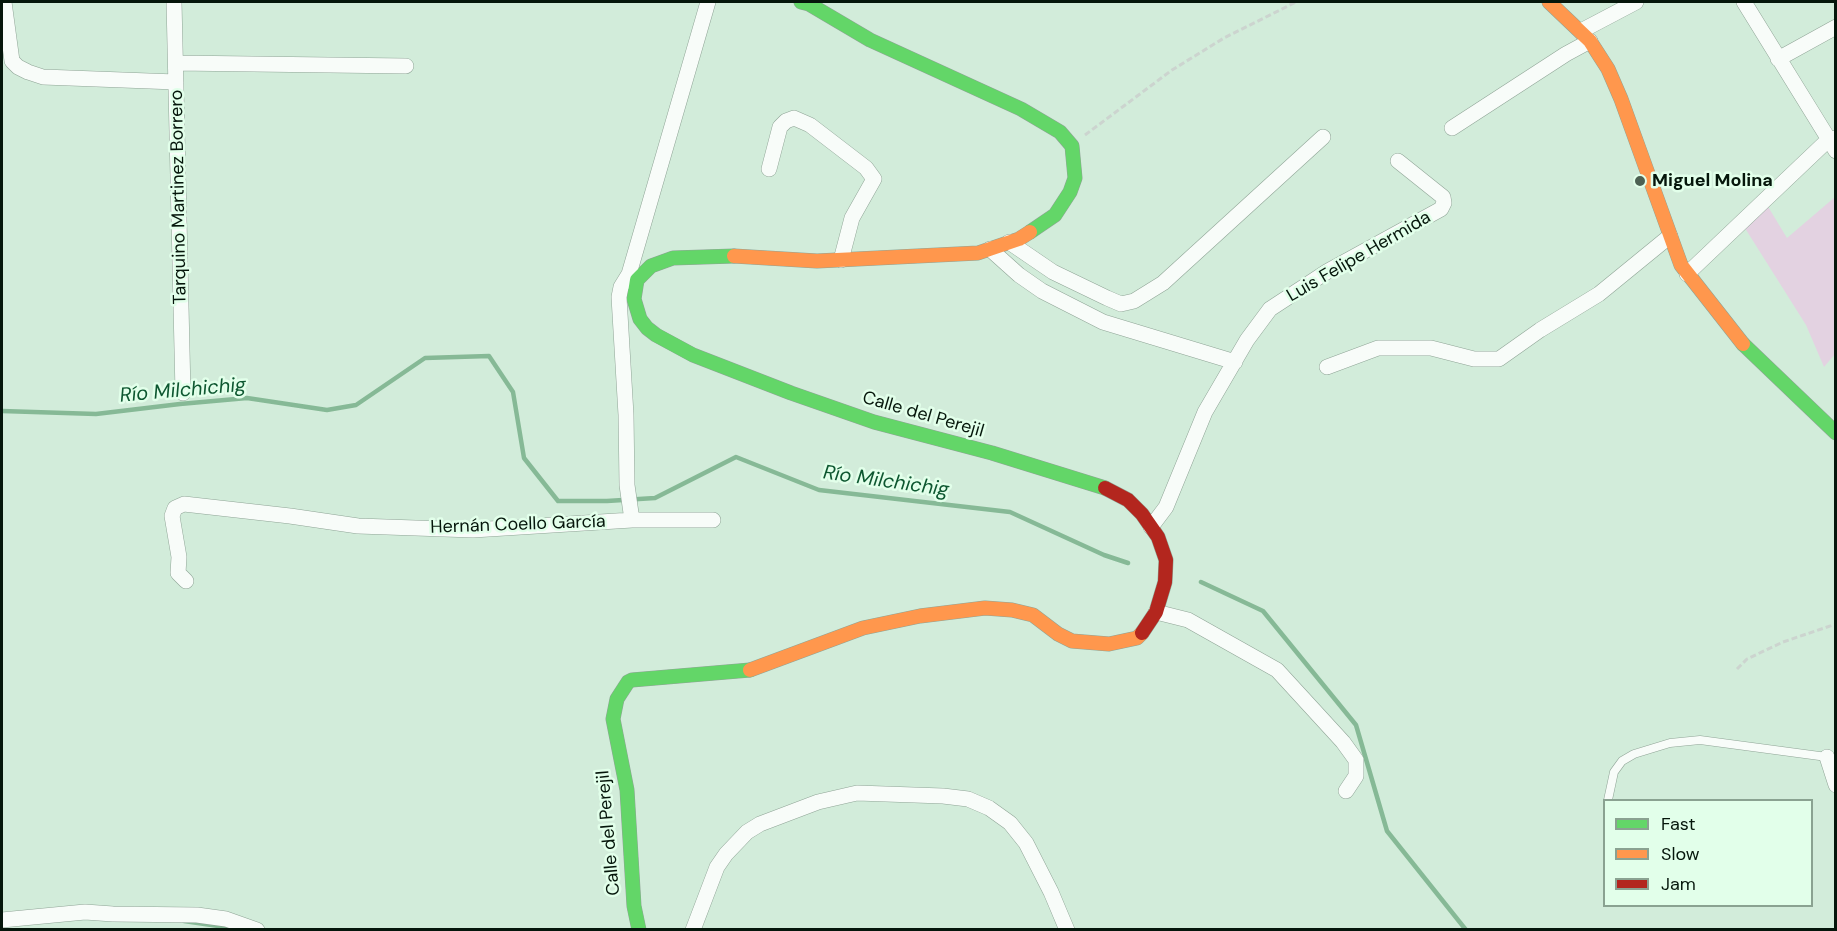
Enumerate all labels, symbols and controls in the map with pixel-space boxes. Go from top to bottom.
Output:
street label: Tarquino Martinez Borrero [166,89,192,305]
place label: Miguel Molina [1652,170,1773,192]
marker: Miguel Molina [1633,174,1647,188]
street label: Luis Felipe Hermida [1283,207,1435,307]
water label: Río Milchichig [119,374,247,408]
street label: Calle del Perejil [860,387,986,443]
water label: Río Milchichig [822,461,950,503]
street label: Hernán Coello García [430,511,606,539]
street label: Calle del Perejil [593,770,625,896]
legend [1603,799,1813,907]
text: Fast [1661,812,1696,836]
text: Slow [1661,842,1700,866]
text: Jam [1661,872,1696,896]

